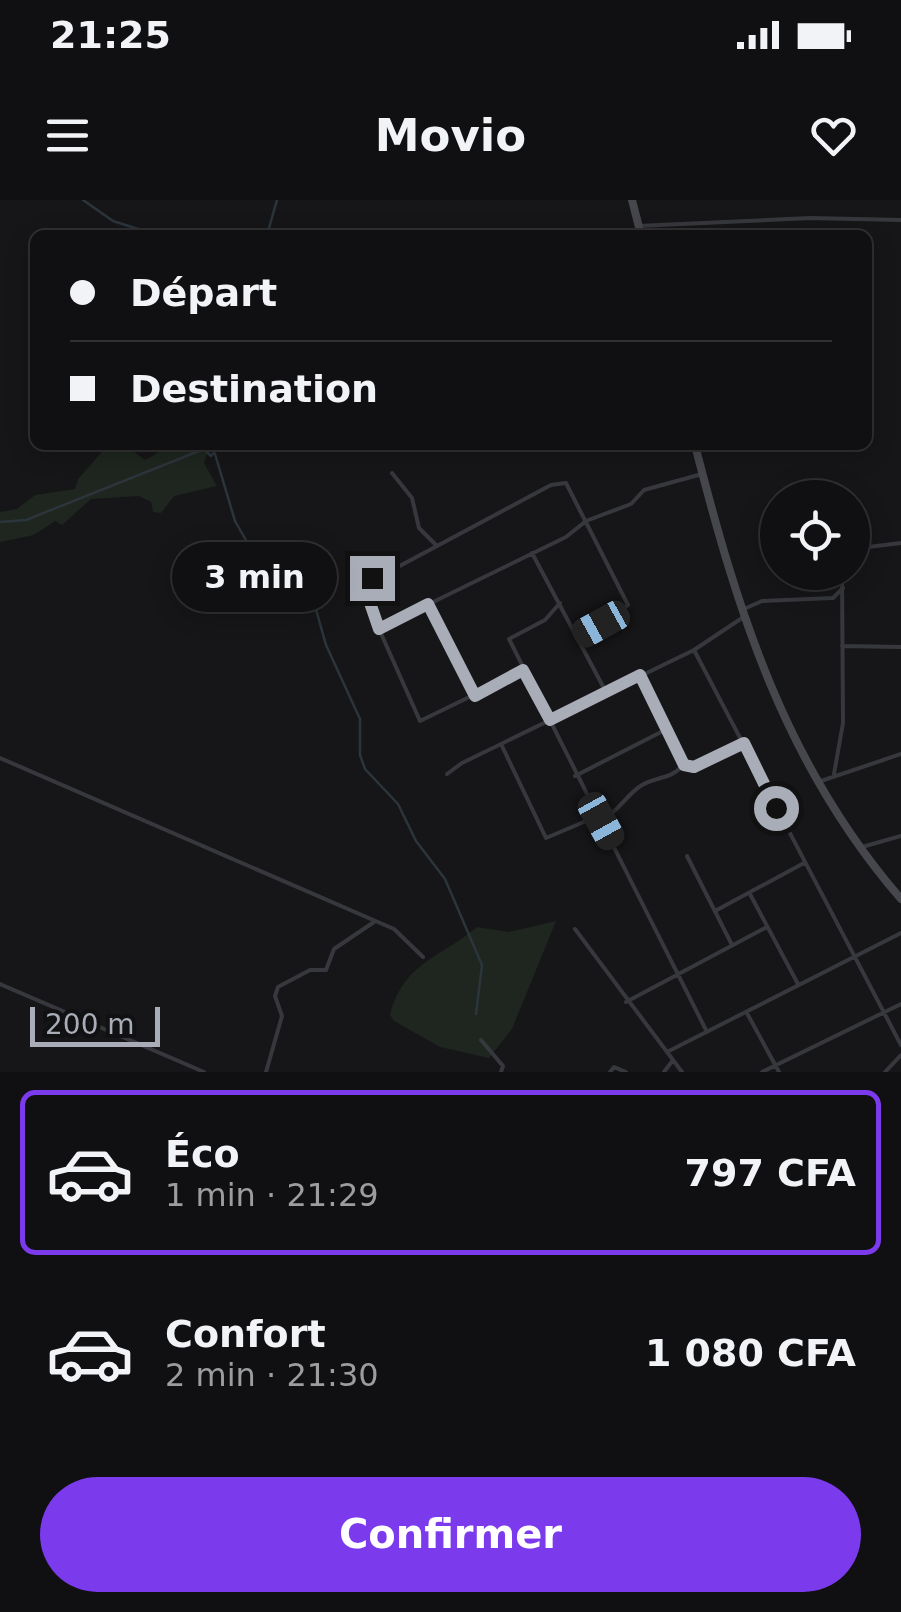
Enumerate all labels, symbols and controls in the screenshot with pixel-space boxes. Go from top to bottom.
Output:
text: 21:25 [50,13,171,57]
icon: menu [40,108,95,163]
icon: heart [806,108,861,163]
text: Movio [375,109,526,162]
text: Départ [130,271,277,315]
text: Destination [130,367,378,411]
map controls [760,480,870,590]
button: locate [760,480,870,590]
callout: 3 min [172,543,337,613]
route end [350,556,395,601]
text: 3 min [204,558,305,596]
car [567,596,635,652]
route start [754,786,799,831]
car [573,787,629,855]
scale bar [30,1002,160,1046]
text: 200 m [45,1008,135,1041]
icon: car [45,1128,135,1218]
text: Éco [165,1132,240,1176]
text: 797 CFA [685,1151,856,1195]
text: 1 min · 21:29 [165,1176,379,1214]
icon: car [45,1308,135,1398]
text: Confort [165,1312,326,1356]
text: 1 080 CFA [645,1331,856,1375]
text: 2 min · 21:30 [165,1356,379,1394]
button: Confirmer [40,1477,861,1592]

